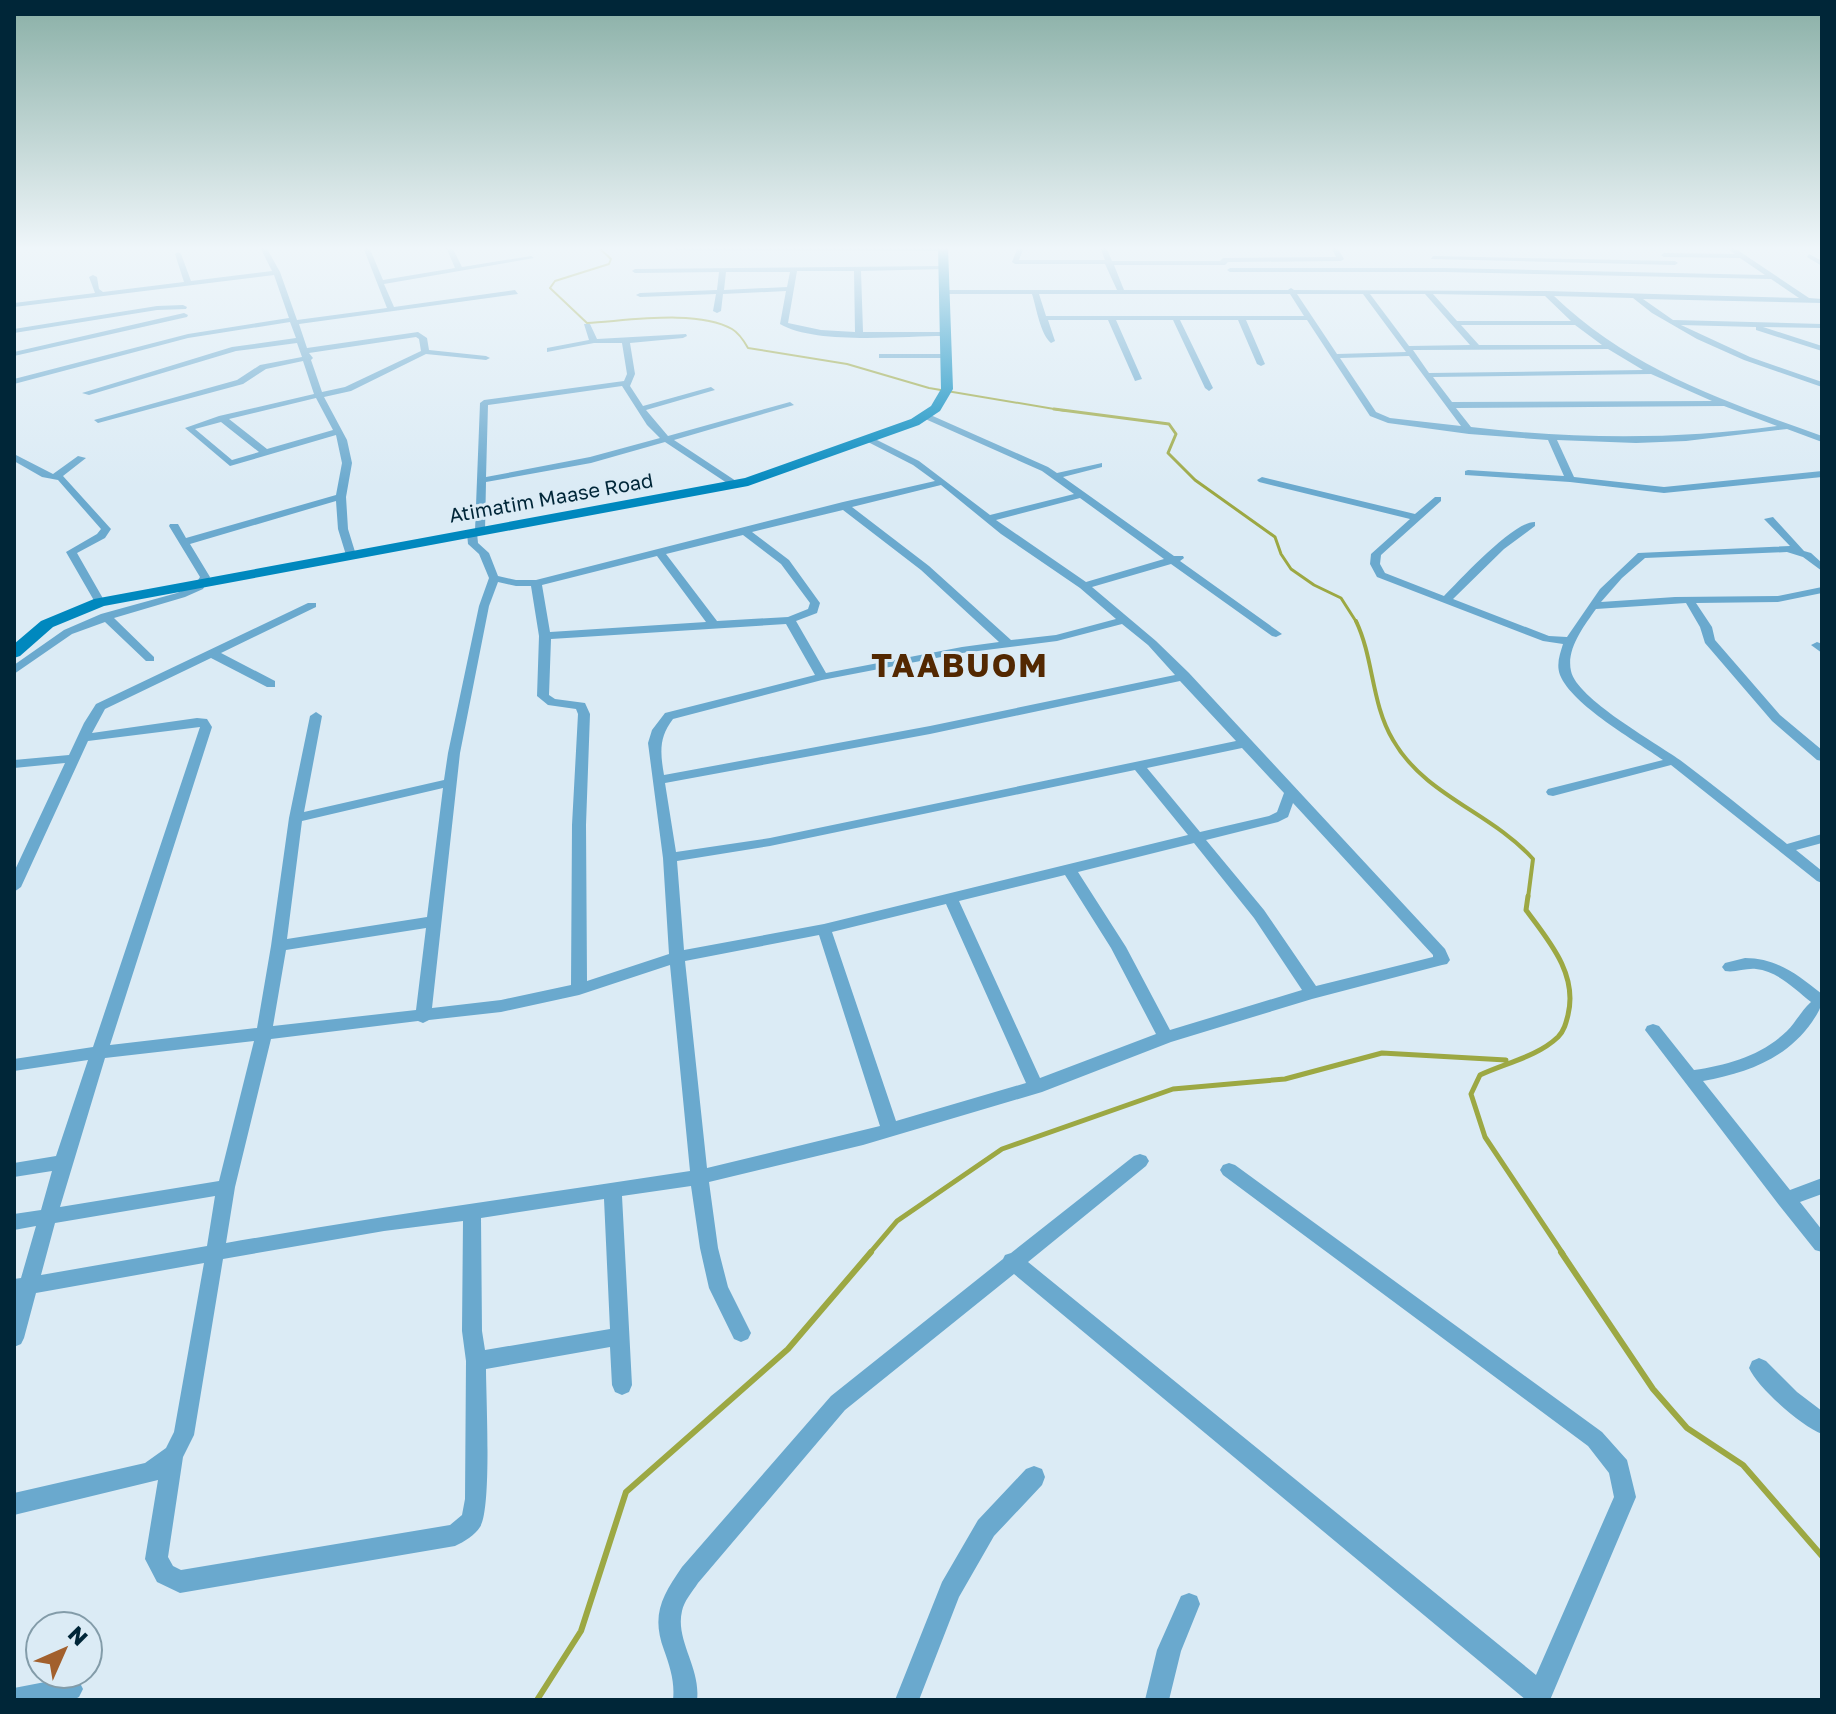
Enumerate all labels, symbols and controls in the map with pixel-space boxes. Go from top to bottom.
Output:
street label: Atimatim Maase Road [447,467,655,527]
district label: TAABUOM [871,646,1049,684]
north arrow [24,1610,104,1690]
text: N [63,1620,94,1651]

